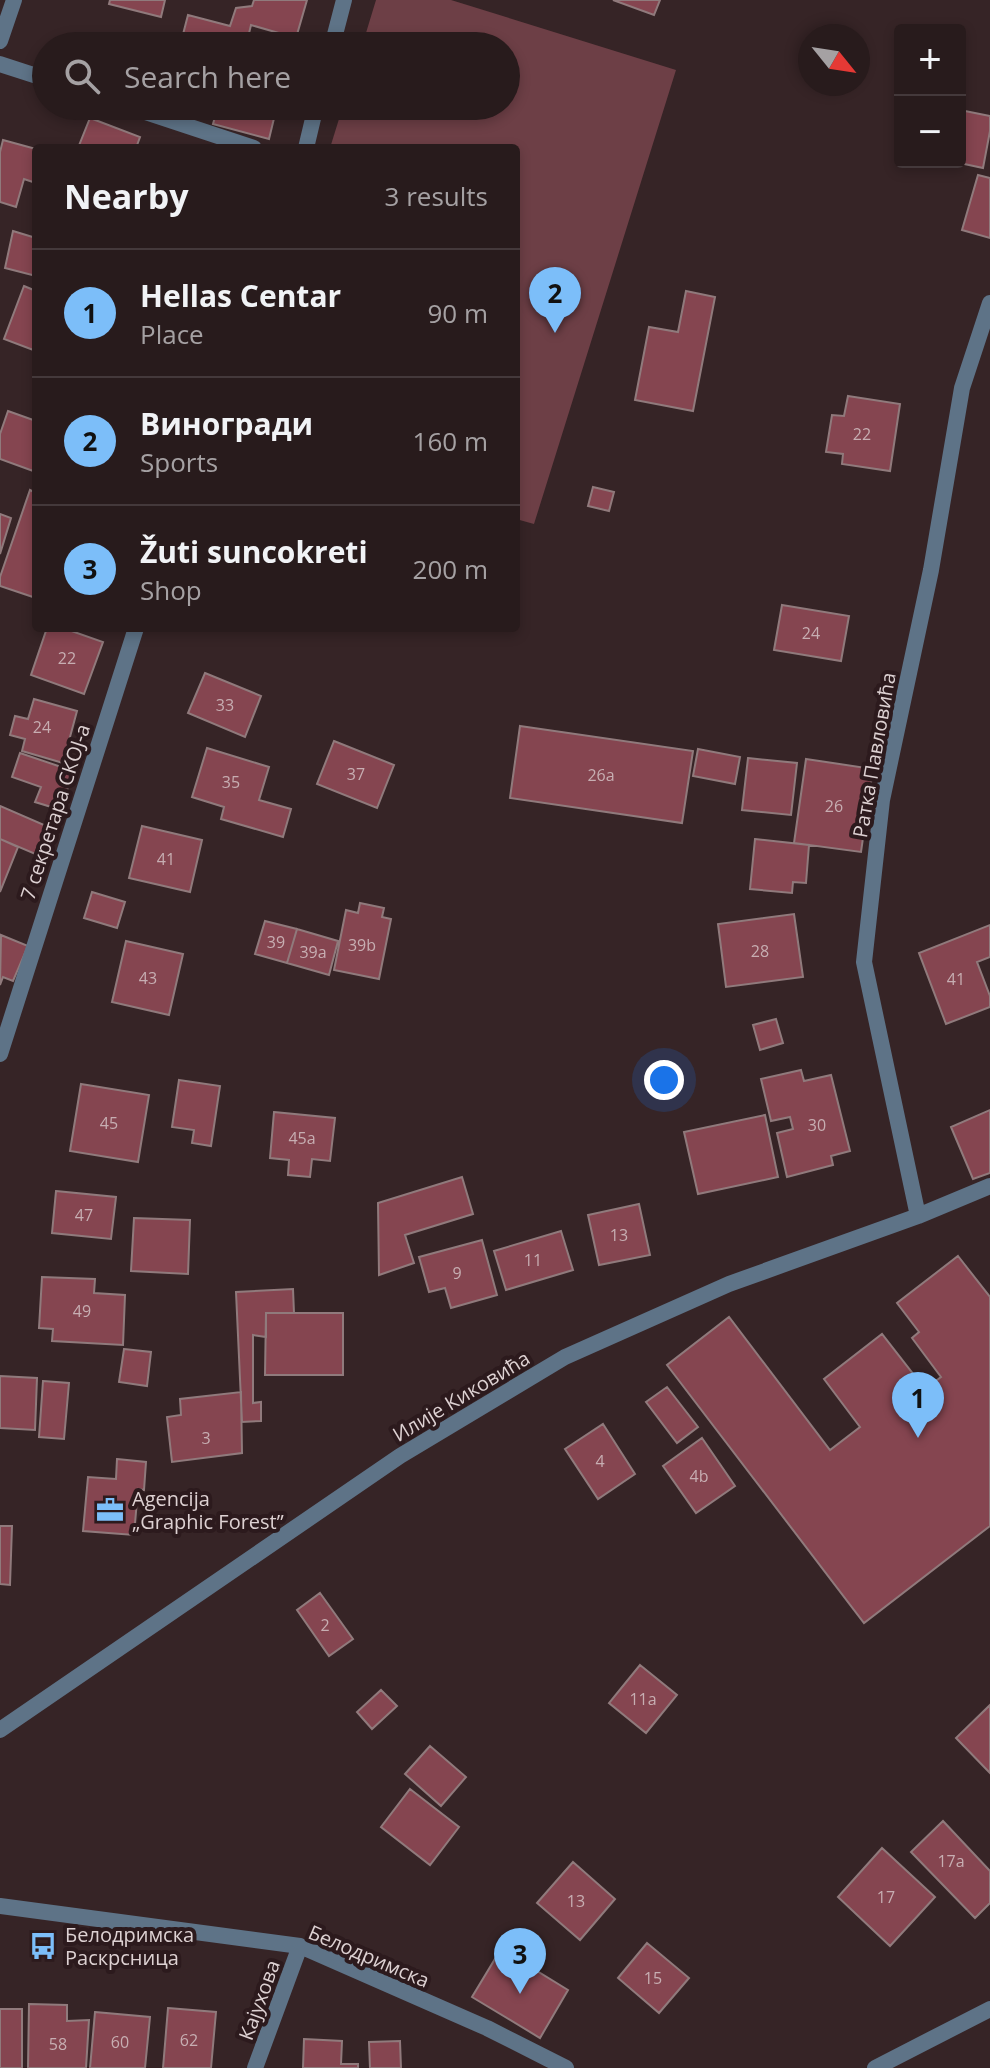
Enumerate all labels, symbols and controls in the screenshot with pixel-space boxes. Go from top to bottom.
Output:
north arrow [798,24,870,96]
map controls [894,24,966,168]
button: + [894,24,966,96]
search box [32,32,520,120]
icon: search [60,54,104,98]
text: Search here [124,56,291,97]
button: − [894,96,966,168]
text: Nearby [64,173,189,219]
text: 3 results [385,178,488,214]
pin: 2 [529,267,581,333]
text: Hellas Centar [140,275,341,316]
text: 1 [83,295,97,331]
text: 90 m [427,295,488,331]
text: Place [140,316,204,352]
text: Виногради [140,403,313,444]
text: 2 [83,423,97,459]
text: 160 m [413,423,488,459]
house number: 22 [853,423,871,445]
text: Sports [140,444,218,480]
text: Žuti suncokreti [140,531,368,572]
text: 3 [83,551,97,587]
text: 200 m [413,551,488,587]
text: Shop [140,572,202,608]
house number: 24 [802,622,820,644]
house number: 22 [58,647,76,669]
street label: Ратка Павловића [846,670,902,840]
house number: 33 [216,694,234,716]
house number: 24 [33,716,51,738]
street label: 7 секретара СКОЈ-а [14,721,96,903]
house number: 37 [347,763,365,785]
house number: 26a [587,764,615,786]
house number: 35 [222,771,240,793]
house number: 26 [825,795,843,817]
house number: 41 [157,848,175,870]
house number: 39 [267,931,285,953]
house number: 39b [348,934,376,956]
house number: 28 [751,940,769,962]
house number: 39a [299,941,327,963]
house number: 43 [139,967,157,989]
house number: 41 [947,968,965,990]
your location [644,1060,684,1100]
house number: 45 [100,1112,118,1134]
house number: 30 [808,1114,826,1136]
house number: 45a [288,1127,316,1149]
house number: 47 [75,1204,93,1226]
house number: 13 [610,1224,628,1246]
house number: 11 [524,1249,542,1271]
house number: 9 [452,1262,462,1284]
house number: 49 [73,1300,91,1322]
street label: Илије Киковића [387,1344,535,1448]
pin: 1 [892,1372,944,1438]
house number: 3 [201,1427,211,1449]
house number: 4 [595,1450,605,1472]
house number: 4b [690,1465,708,1487]
place label: Agencija „Graphic Forest” [132,1485,284,1535]
office icon: Agencija „Graphic Forest” [95,1495,125,1525]
house number: 2 [320,1614,330,1636]
house number: 11a [629,1688,657,1710]
house number: 17a [937,1850,965,1872]
house number: 17 [877,1886,895,1908]
house number: 13 [567,1890,585,1912]
street label: Белодримска [304,1918,434,1994]
place label: Белодримска Раскрсница [65,1921,194,1971]
pin: 3 [494,1928,546,1994]
bus stop icon: Белодримска Раскрсница [28,1931,58,1961]
street label: Кајухова [232,1956,286,2044]
house number: 15 [644,1967,662,1989]
house number: 62 [180,2029,198,2051]
house number: 60 [111,2031,129,2053]
house number: 58 [49,2033,67,2055]

